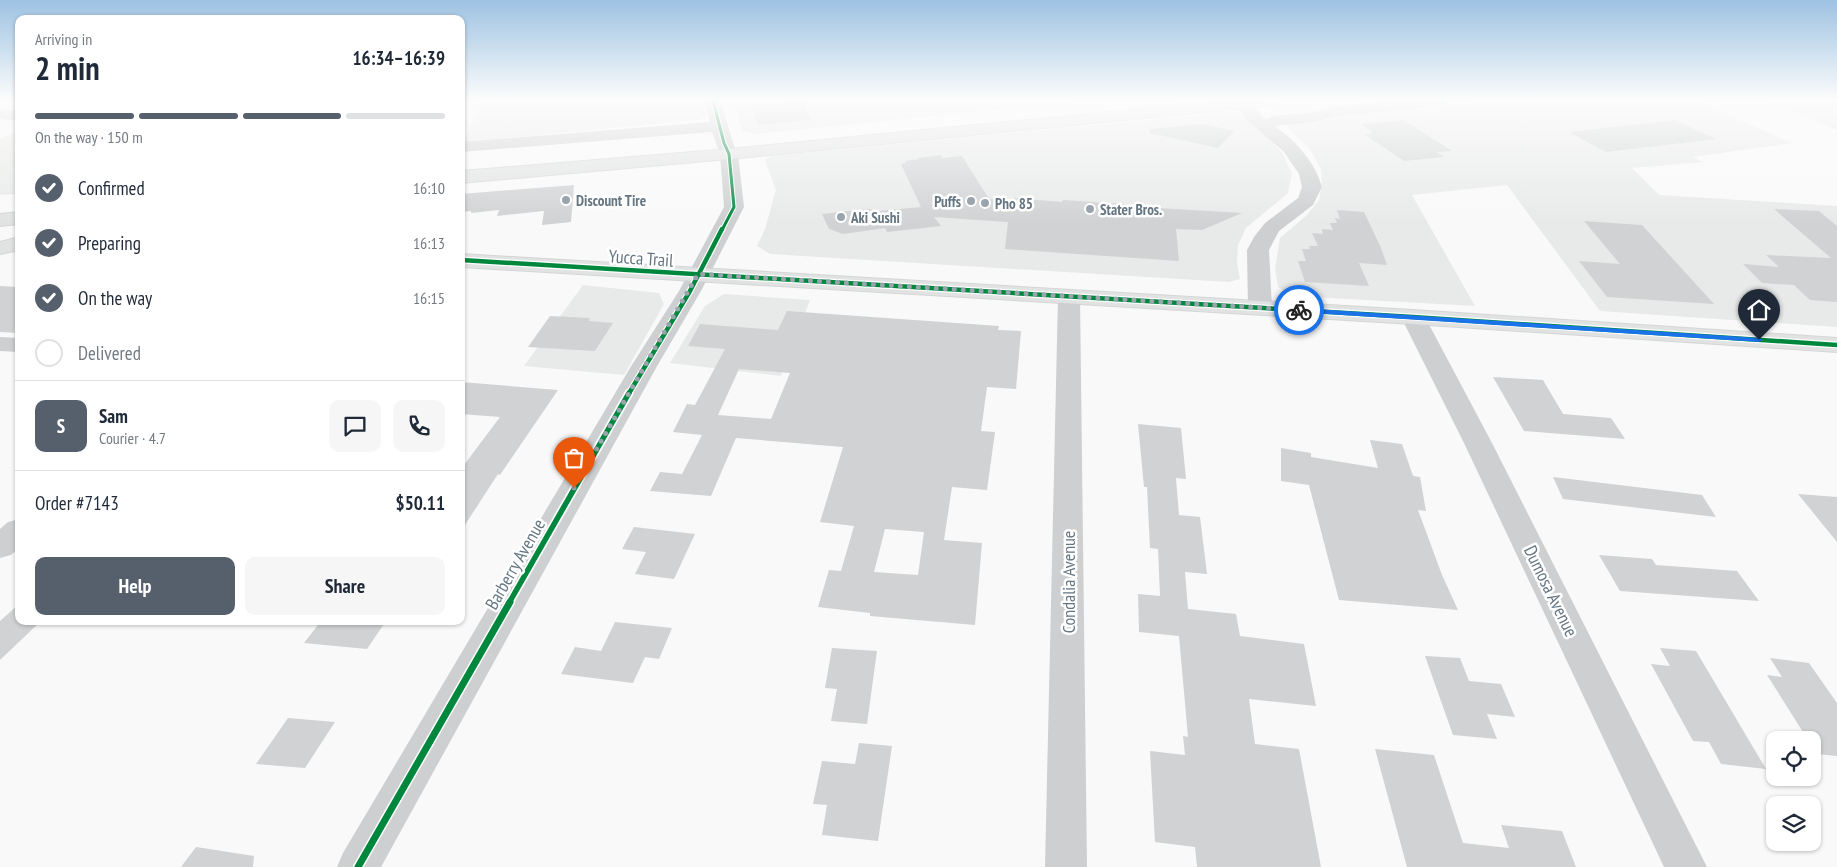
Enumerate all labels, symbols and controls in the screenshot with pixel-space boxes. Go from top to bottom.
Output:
text: Arriving in [35,29,92,49]
text: 16:34–16:39 [352,46,445,70]
text: 2 min [35,47,100,89]
text: On the way · 150 m [35,127,143,147]
icon: check [35,174,63,202]
text: Confirmed [78,176,145,200]
text: 16:10 [413,178,445,198]
place label: Discount Tire [576,191,646,210]
place label: Puffs [934,192,961,211]
marker: Discount Tire [560,194,572,206]
place label: Pho 85 [995,194,1033,213]
marker: Puffs [965,195,977,207]
marker: Pho 85 [979,197,991,209]
place label: Stater Bros. [1100,200,1162,219]
marker: Stater Bros. [1084,203,1096,215]
place label: Aki Sushi [850,208,900,227]
marker: Aki Sushi [835,211,847,223]
icon: check [35,229,63,257]
text: Preparing [78,231,141,255]
text: 16:13 [413,233,445,253]
street label: Yucca Trail [608,244,675,272]
icon: check [35,284,63,312]
courier [1274,285,1324,335]
text: On the way [78,286,152,310]
text: 16:15 [413,288,445,308]
pin [1738,289,1780,340]
icon: bike [1285,296,1313,324]
icon: home [1745,296,1773,324]
text: Delivered [78,341,141,365]
button: chat [329,400,381,452]
button: phone [393,400,445,452]
text: Sam [99,404,128,428]
text: S [57,414,65,438]
text: Courier · 4.7 [99,428,166,448]
pin [553,437,595,488]
icon: bag [560,444,588,472]
text: Order #7143 [35,491,119,515]
text: $50.11 [396,491,445,515]
street label: Barberry Avenue [480,515,550,613]
street label: Condalia Avenue [1057,531,1080,633]
street label: Dumosa Avenue [1519,542,1583,640]
button: Help [35,557,235,615]
button: Share [245,557,445,615]
map controls [1766,731,1821,851]
button: locate [1766,731,1821,786]
button: layers [1766,796,1821,851]

